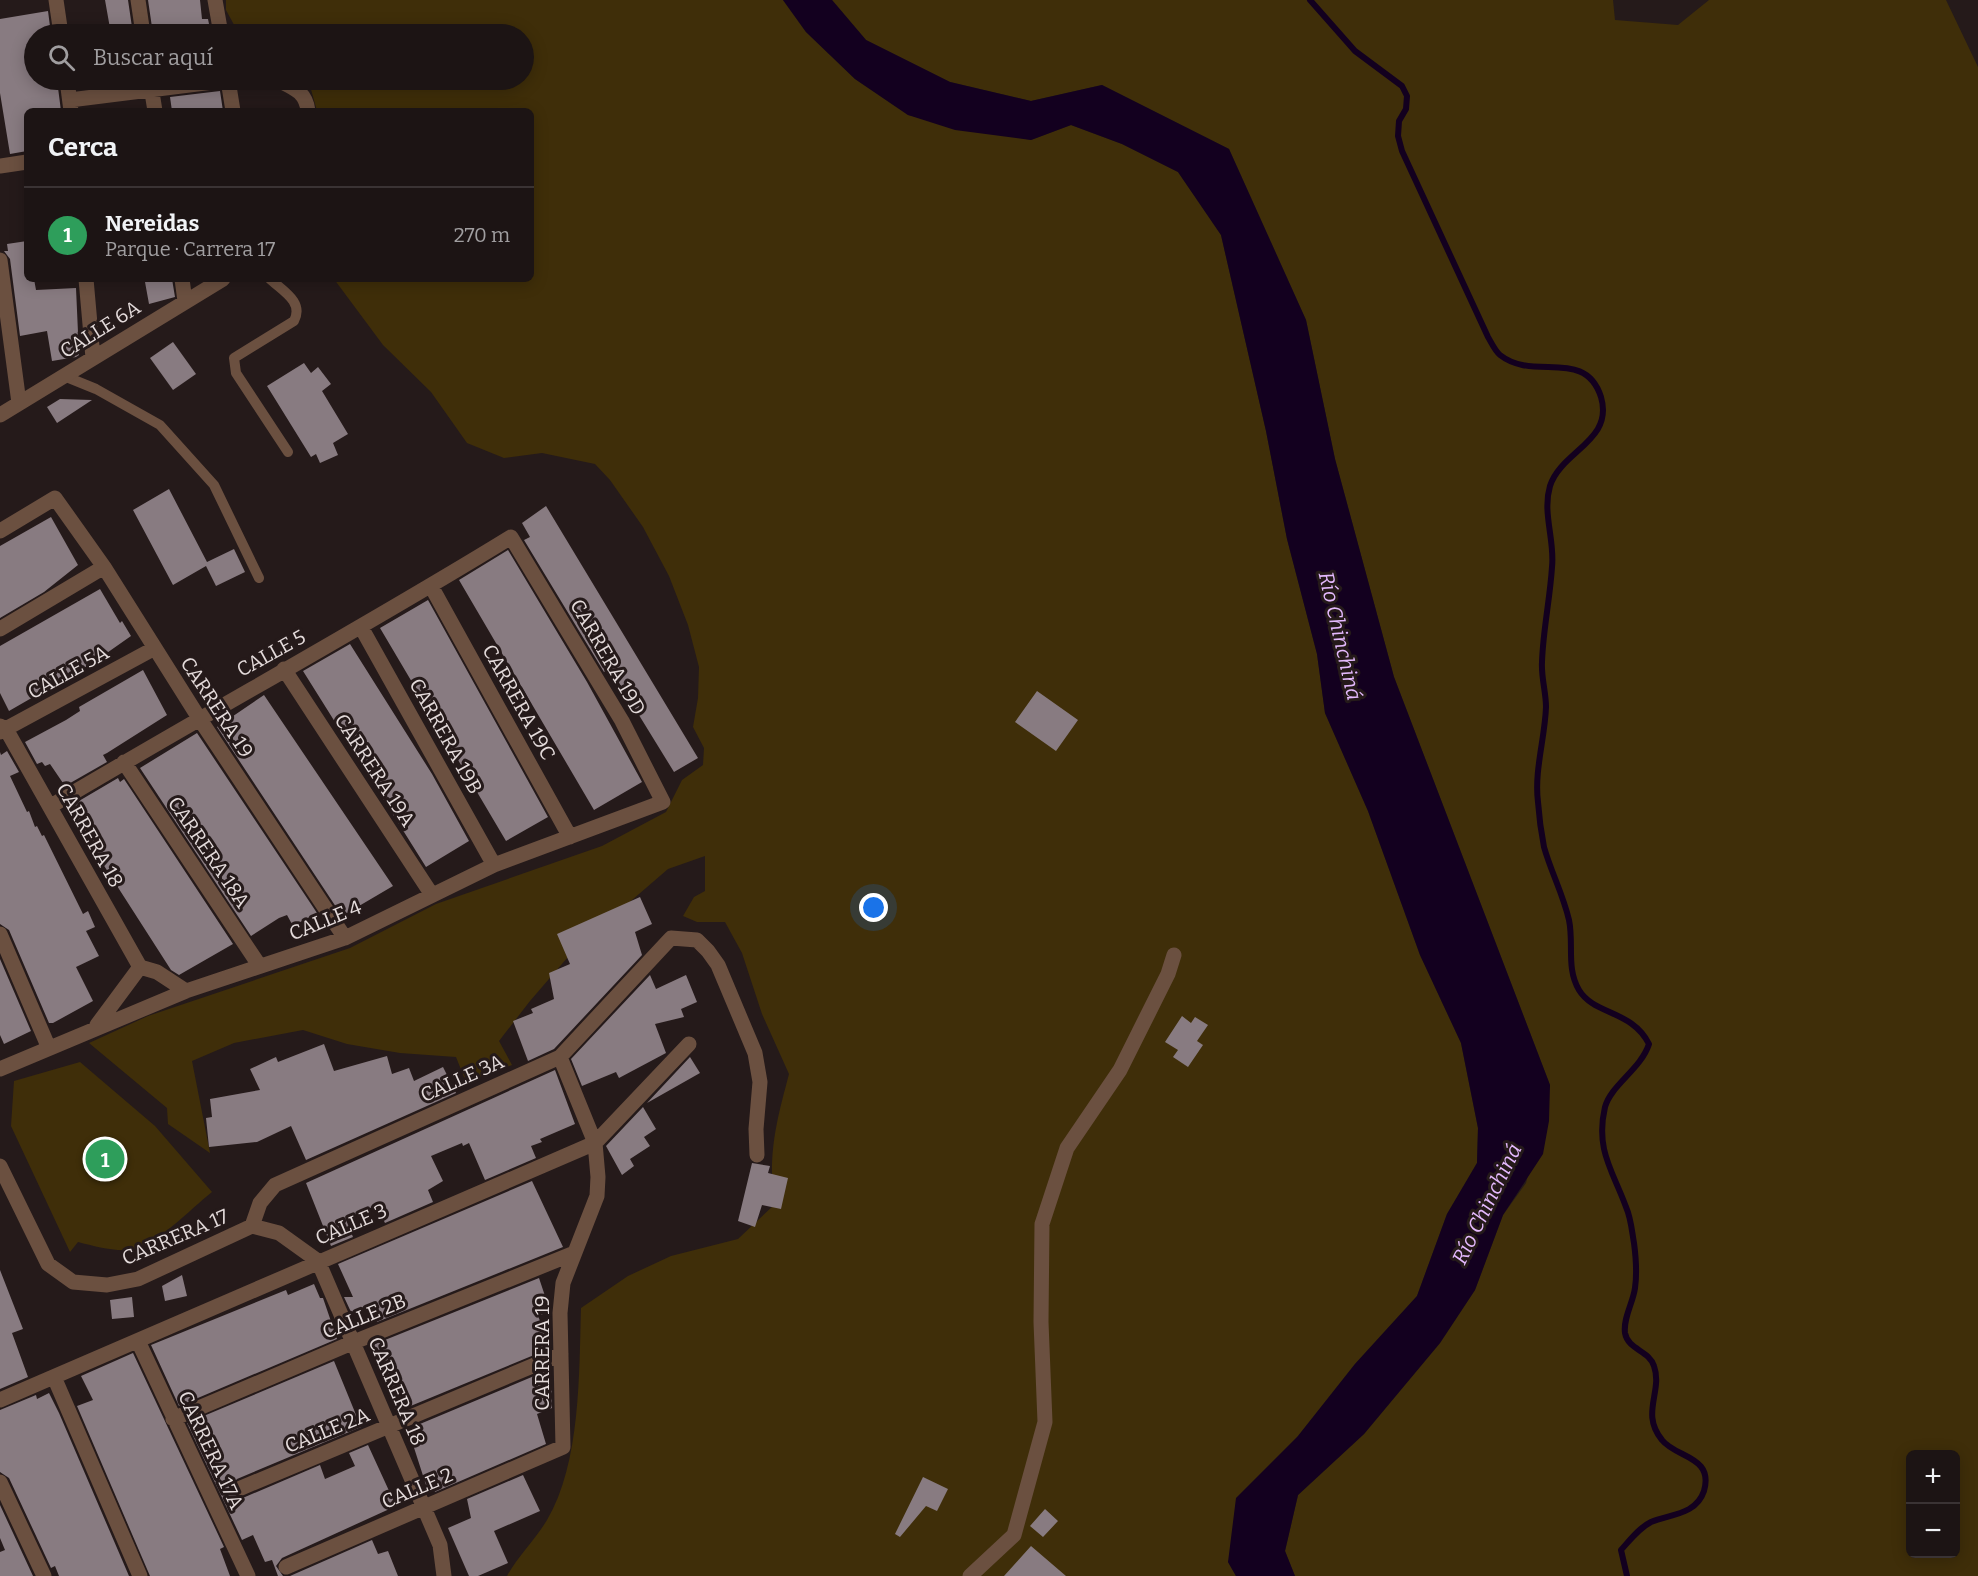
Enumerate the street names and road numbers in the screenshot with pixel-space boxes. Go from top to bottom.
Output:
street label: CALLE 6A [55,294,145,363]
street label: CARRERA 19D [565,595,651,719]
street label: CALLE 5 [232,624,310,682]
street label: CALLE 5A [23,639,114,704]
street label: CARRERA 19C [477,640,561,764]
street label: CARRERA 19 [176,652,258,762]
street label: CARRERA 19B [404,674,488,798]
street label: CARRERA 19A [330,709,421,832]
street label: CARRERA 18 [51,779,129,891]
street label: CARRERA 18A [163,792,255,913]
street label: CALLE 4 [285,895,365,945]
street label: CALLE 3A [416,1049,508,1107]
street label: CALLE 3 [311,1198,391,1250]
street label: CARRERA 17 [118,1204,232,1270]
street label: CALLE 2B [319,1288,409,1344]
street label: CARRERA 19 [530,1295,554,1411]
street label: CARRERA 18 [363,1333,431,1449]
street label: CARRERA 17A [173,1387,249,1514]
street label: CALLE 2A [281,1402,374,1458]
street label: CALLE 2 [378,1462,456,1514]

